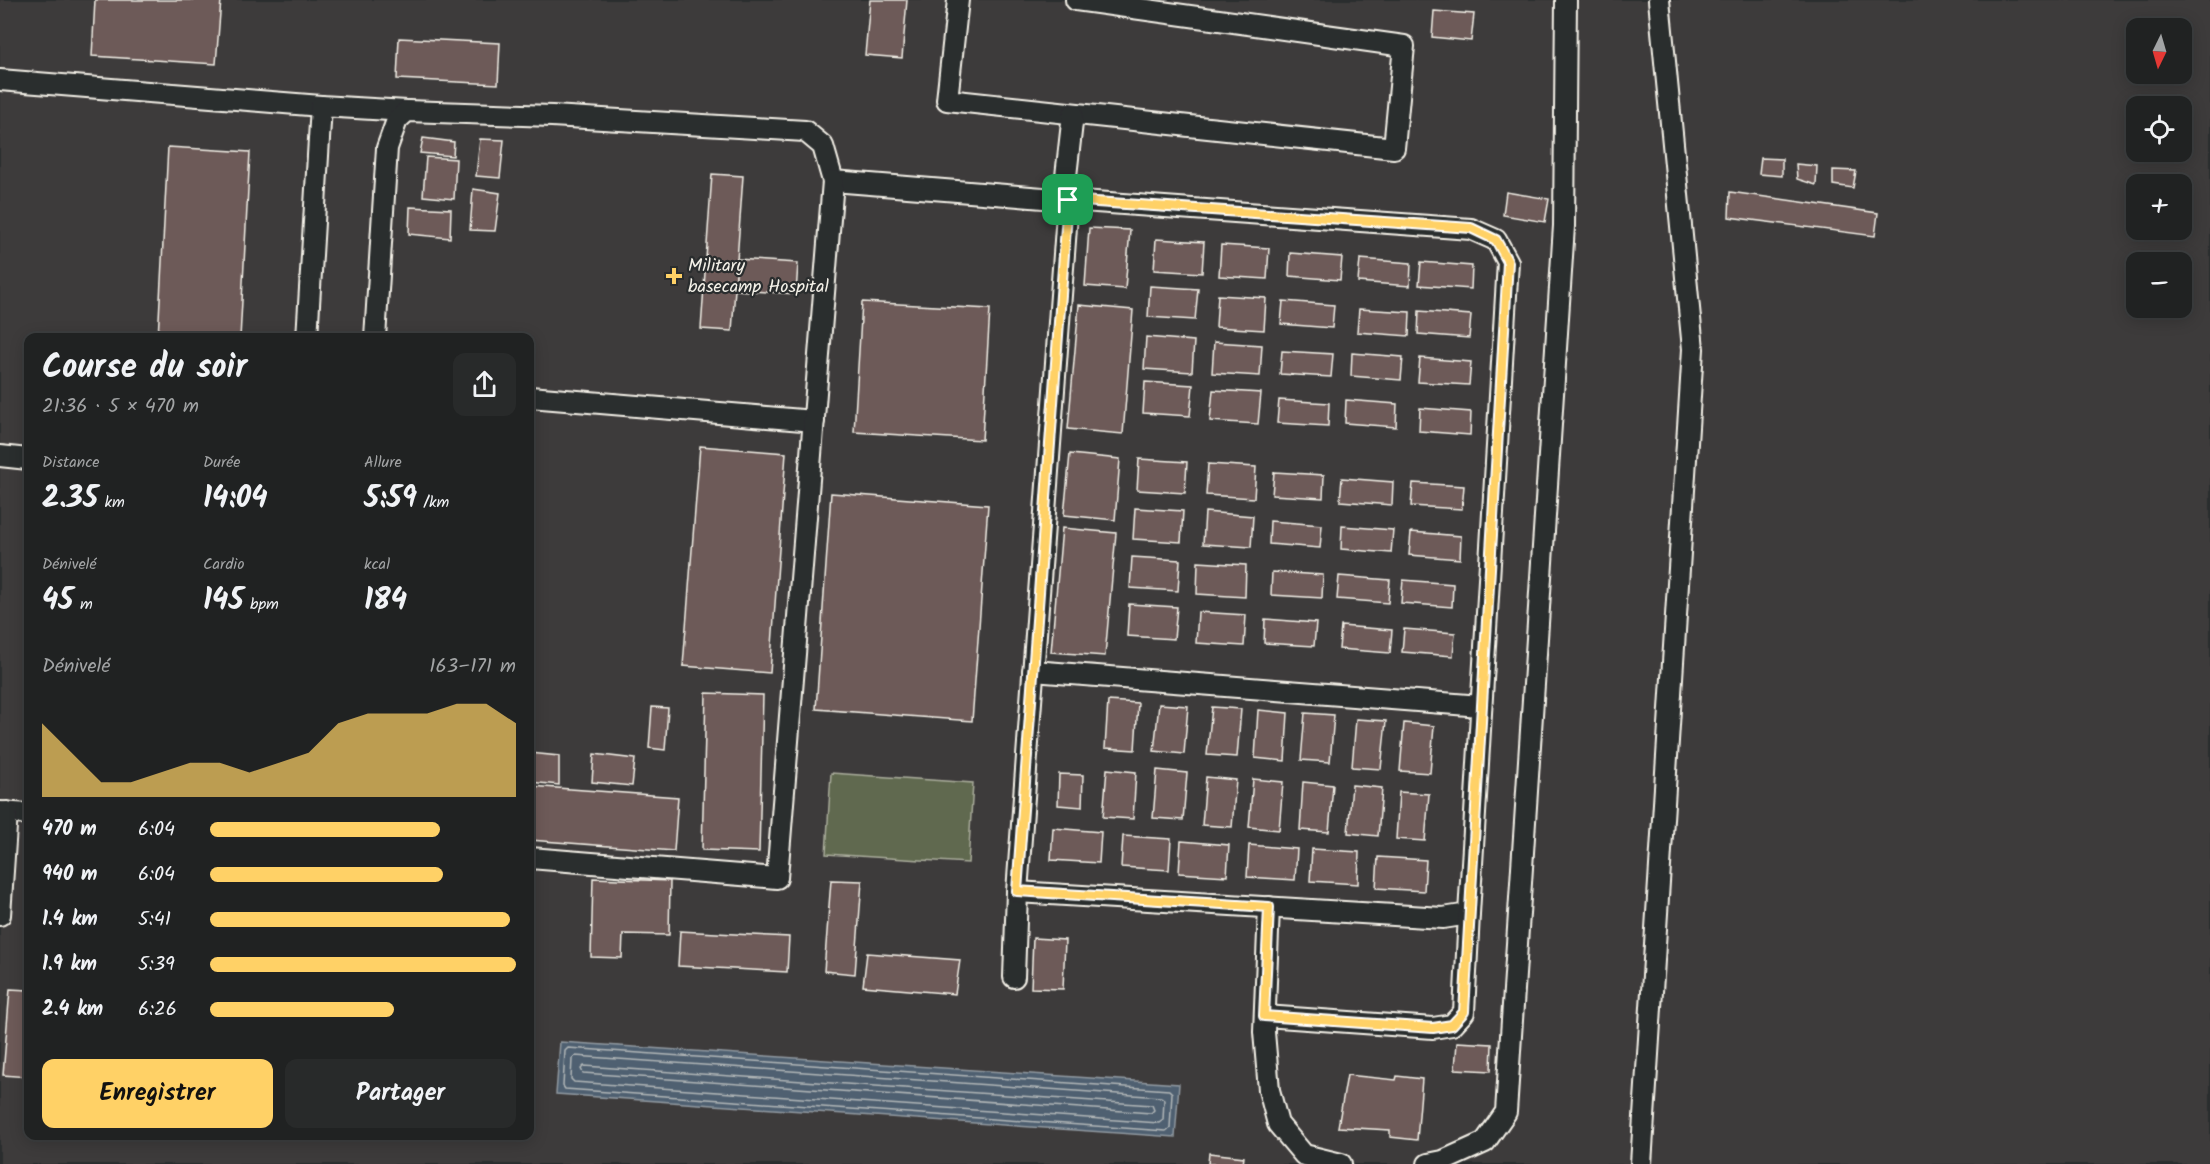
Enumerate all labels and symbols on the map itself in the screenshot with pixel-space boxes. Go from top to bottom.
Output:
north arrow [2126,18,2192,84]
pin [1042,174,1093,225]
place label: Military basecamp Hospital [688,252,829,302]
marker: Military basecamp Hospital [665,267,683,285]

